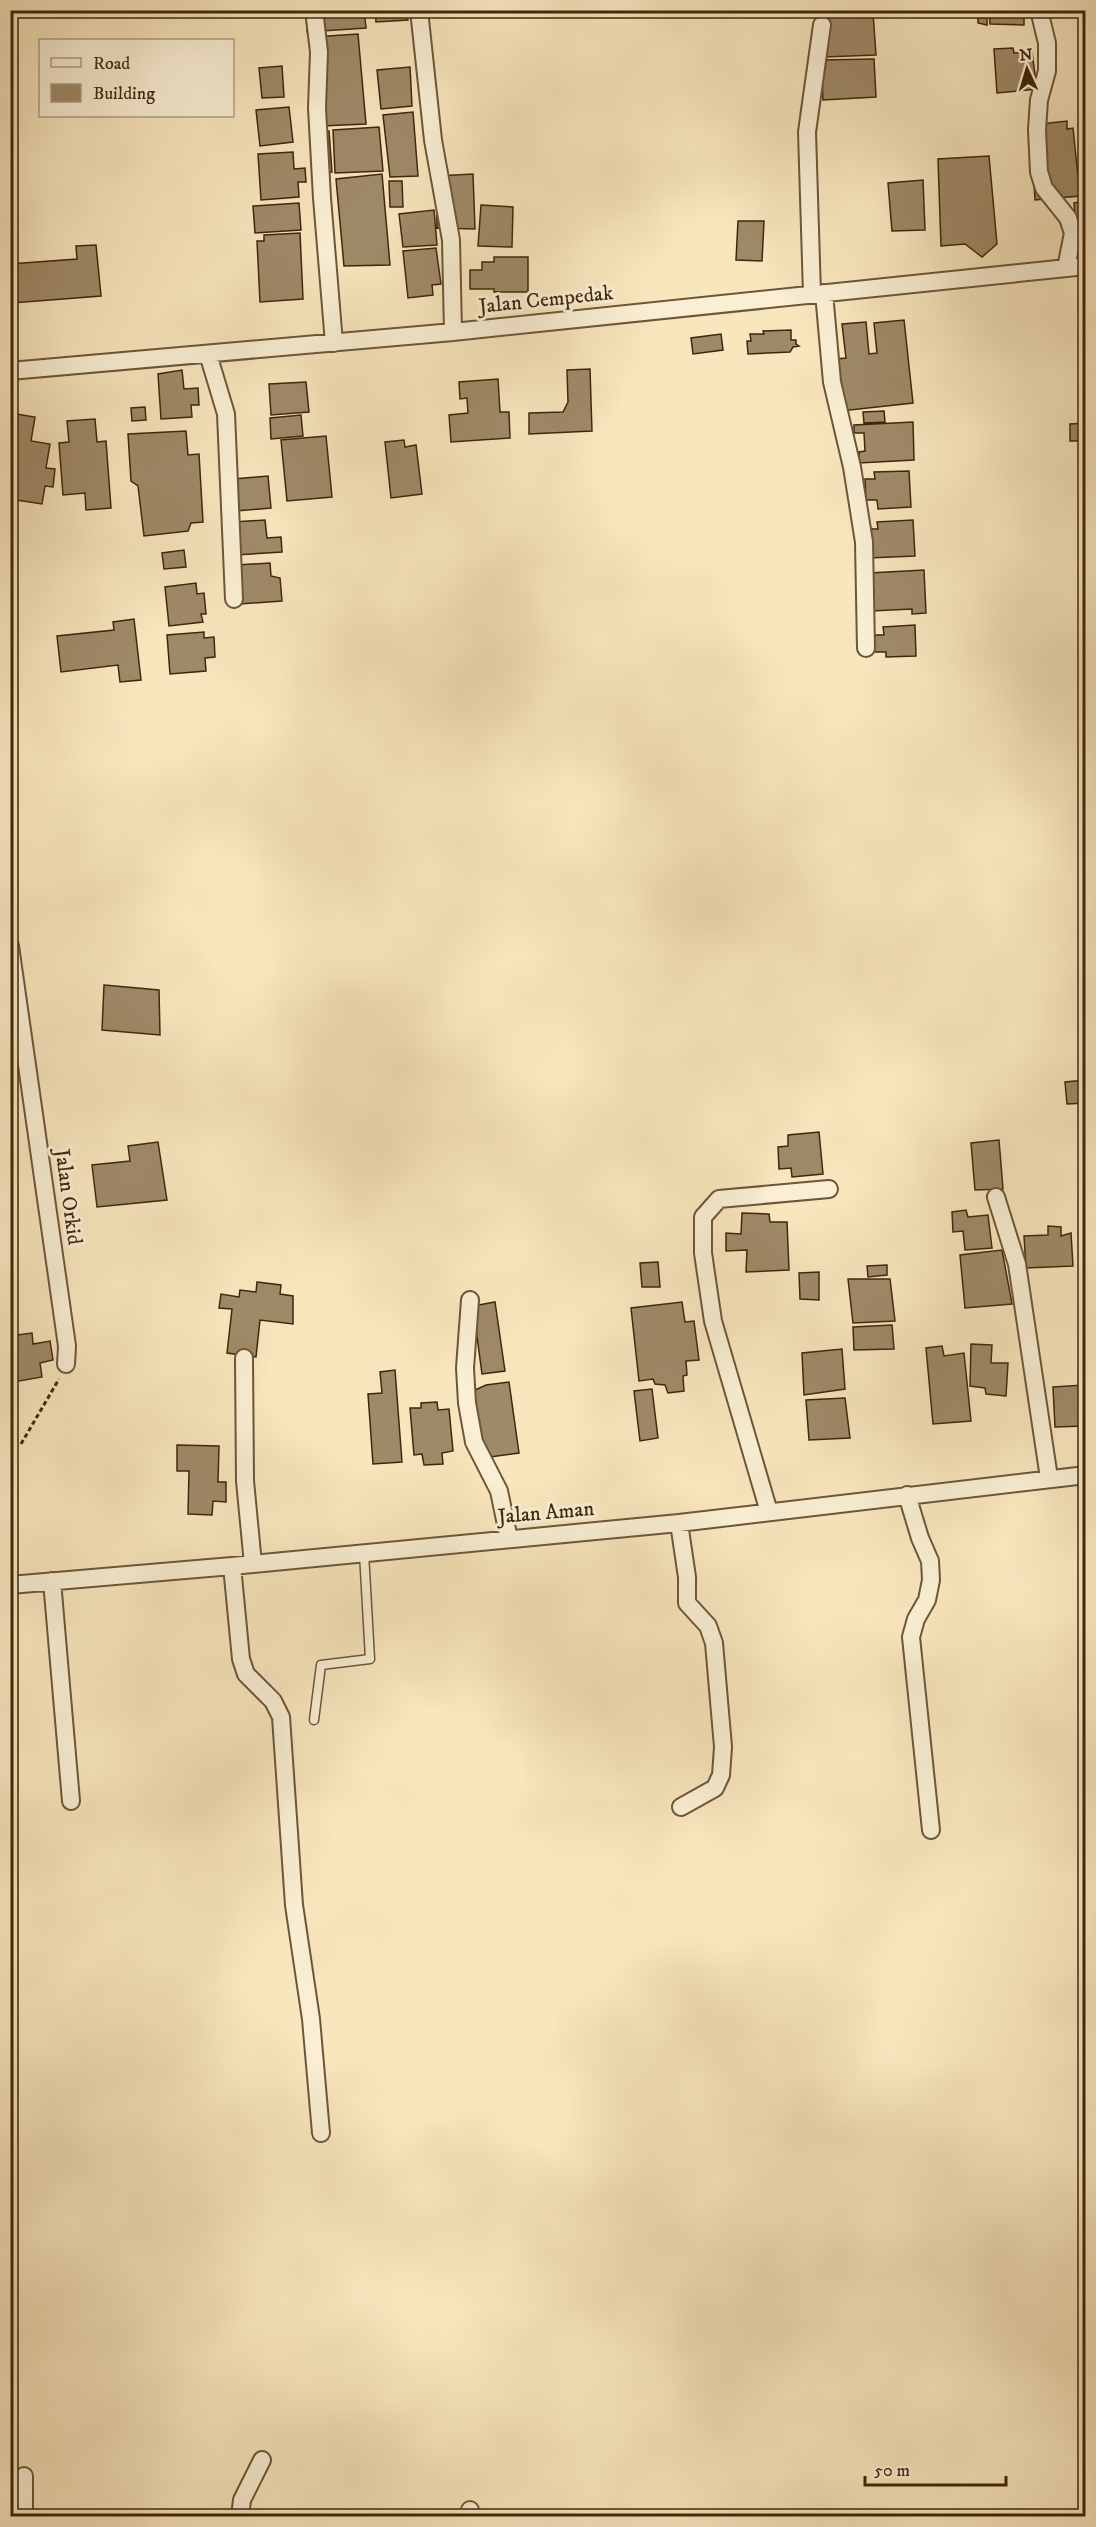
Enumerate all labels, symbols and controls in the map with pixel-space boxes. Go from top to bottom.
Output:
legend [39,39,234,117]
north arrow [997,39,1057,99]
text: N [1019,45,1033,65]
text: Road [93,53,130,75]
text: Building [93,83,155,105]
street label: Jalan Cempedak [475,280,615,320]
street label: Jalan Orkid [48,1145,88,1247]
street label: Jalan Aman [495,1496,595,1530]
scale bar [865,2449,1006,2487]
text: 50 m [874,2460,910,2482]

